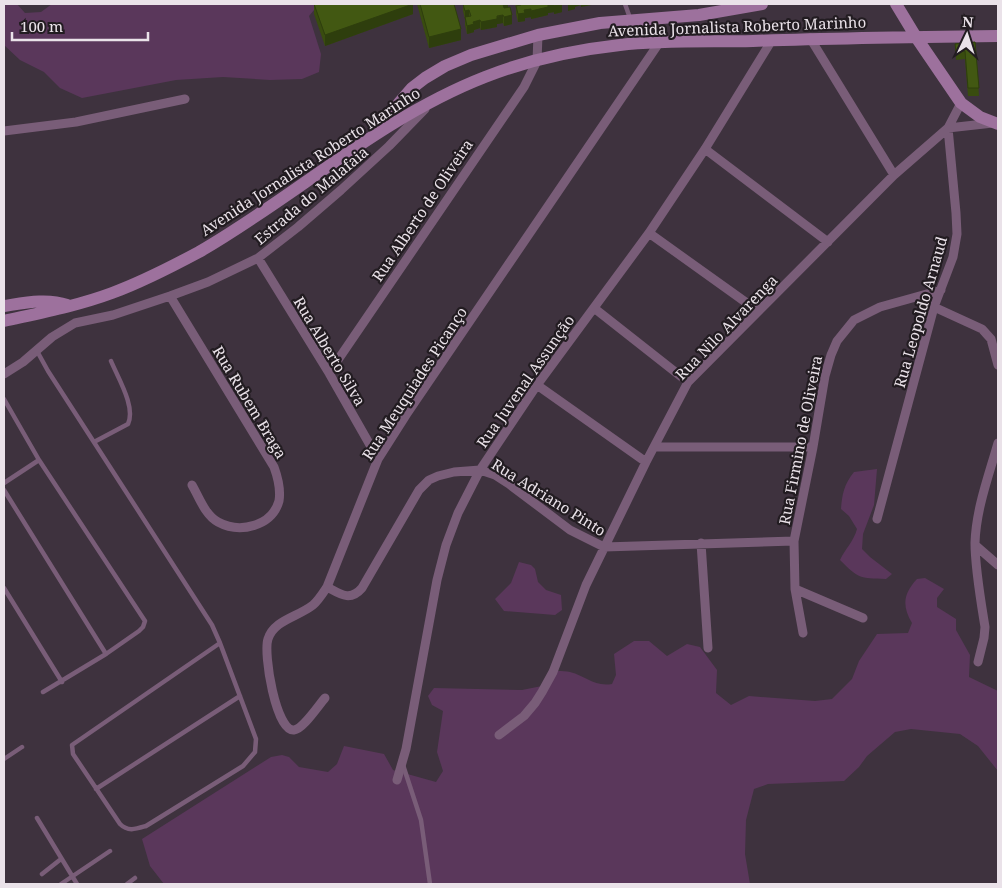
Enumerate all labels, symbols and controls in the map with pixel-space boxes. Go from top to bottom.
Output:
scale bar [12,10,149,42]
north arrow [942,10,992,60]
street label: Avenida Jornalista Roberto Marinho [608,11,866,41]
text: N [962,12,974,31]
text: 100 m [20,16,63,36]
street label: Avenida Jornalista Roberto Marinho [196,82,424,240]
street label: Rua Alberto de Oliveira [367,135,477,285]
street label: Estrada do Malafaia [250,141,372,249]
street label: Rua Leopoldo Arnaud [889,234,951,390]
street label: Rua Nilo Alvarenga [671,270,781,384]
street label: Rua Alberto Silva [290,293,370,409]
street label: Rua Meuquiades Picanço [357,303,471,463]
street label: Rua Juvenal Assunção [472,311,578,451]
street label: Rua Rubem Braga [208,342,292,462]
street label: Rua Firmino de Oliveira [774,354,826,526]
street label: Rua Adriano Pinto [488,454,610,540]

